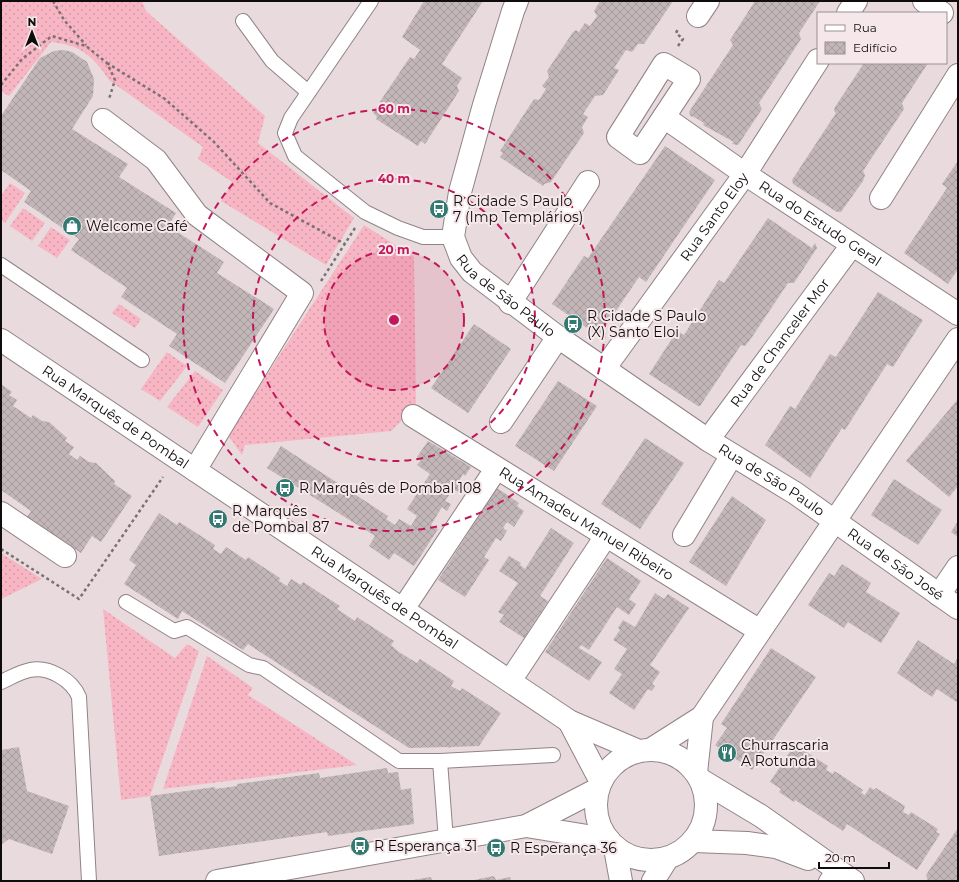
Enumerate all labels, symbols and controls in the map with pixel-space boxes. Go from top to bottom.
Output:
north arrow [12,12,52,52]
legend [817,12,947,64]
text: N [28,15,36,29]
text: Rua [853,20,877,35]
text: Edifício [853,40,897,55]
text: 60 m [378,101,410,116]
street label: Rua Santo Eloy [676,168,752,264]
text: 40 m [378,171,410,186]
street label: Rua do Estudo Geral [755,177,885,270]
place label: R Cidade S Paulo 7 (Imp Templários) [453,192,583,226]
bus stop icon: R Cidade S Paulo 7 (Imp Templários) [428,198,450,220]
shop icon: Welcome Café [61,215,83,237]
place label: Welcome Café [86,217,188,235]
text: 20 m [378,242,410,257]
street label: Rua de São Paulo [452,250,559,341]
street label: Rua de Chanceler Mor [726,274,834,411]
place label: R Cidade S Paulo (X) Santo Eloi [587,307,706,341]
centre of rings [387,313,401,327]
bus stop icon: R Cidade S Paulo (X) Santo Eloi [562,313,584,335]
street label: Rua Marquês de Pombal [39,361,193,473]
street label: Rua de São Paulo [715,439,829,520]
street label: Rua Amadeu Manuel Ribeiro [496,463,677,584]
bus stop icon: R Marquês de Pombal 108 [274,477,296,499]
place label: R Marquês de Pombal 108 [299,479,481,497]
place label: R Marquês de Pombal 87 [232,502,329,536]
bus stop icon: R Marquês de Pombal 87 [207,508,229,530]
street label: Rua de São José [844,524,947,604]
street label: Rua Marquês de Pombal [308,542,462,653]
place label: Churrascaria A Rotunda [741,736,829,770]
restaurant icon: Churrascaria A Rotunda [716,742,738,764]
bus stop icon: R Esperança 31 [349,835,371,857]
place label: R Esperança 31 [374,837,477,855]
bus stop icon: R Esperança 36 [485,837,507,859]
place label: R Esperança 36 [510,839,617,857]
scale bar [819,844,889,870]
text: 20 m [825,850,856,865]

